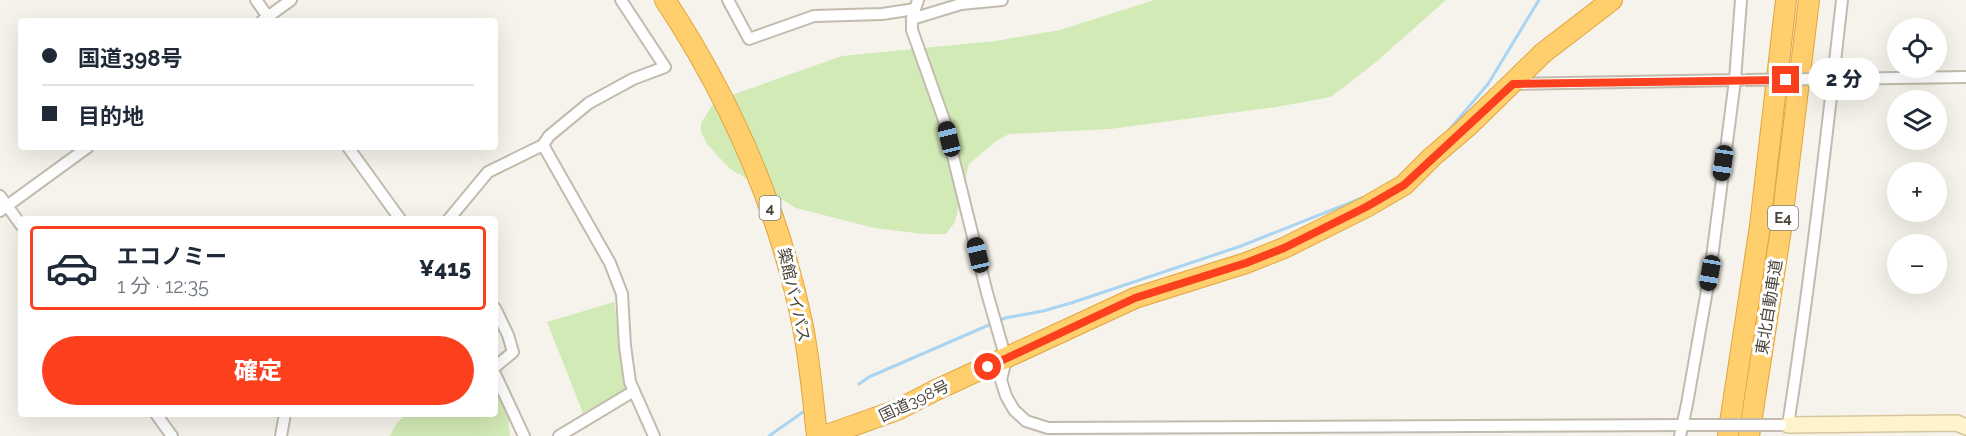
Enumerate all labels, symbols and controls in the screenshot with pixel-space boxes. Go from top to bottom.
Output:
map controls [1887,18,1947,294]
button: locate [1887,18,1947,78]
text: 国道398号 [78,45,183,71]
callout: 2 分 [1807,59,1879,101]
route end [1772,66,1799,93]
text: 2 分 [1826,67,1862,91]
button: layers [1887,90,1947,150]
text: 目的地 [78,103,144,129]
car [936,119,962,159]
car [1712,144,1734,182]
button: + [1887,162,1947,222]
road number: 4 [760,196,780,220]
road number: E4 [1768,206,1798,230]
button: − [1887,234,1947,294]
car [965,235,991,275]
icon: car [45,241,99,295]
text: エコノミー [117,243,227,269]
street label: 築館バイパス [774,246,814,344]
car [1698,254,1722,292]
text: ¥415 [419,255,471,281]
street label: 東北自動車道 [1752,258,1786,356]
text: 1 分 · 12:35 [117,274,209,298]
button: 確定 [42,336,474,405]
route start [974,353,1001,380]
street label: 国道398号 [876,376,952,426]

